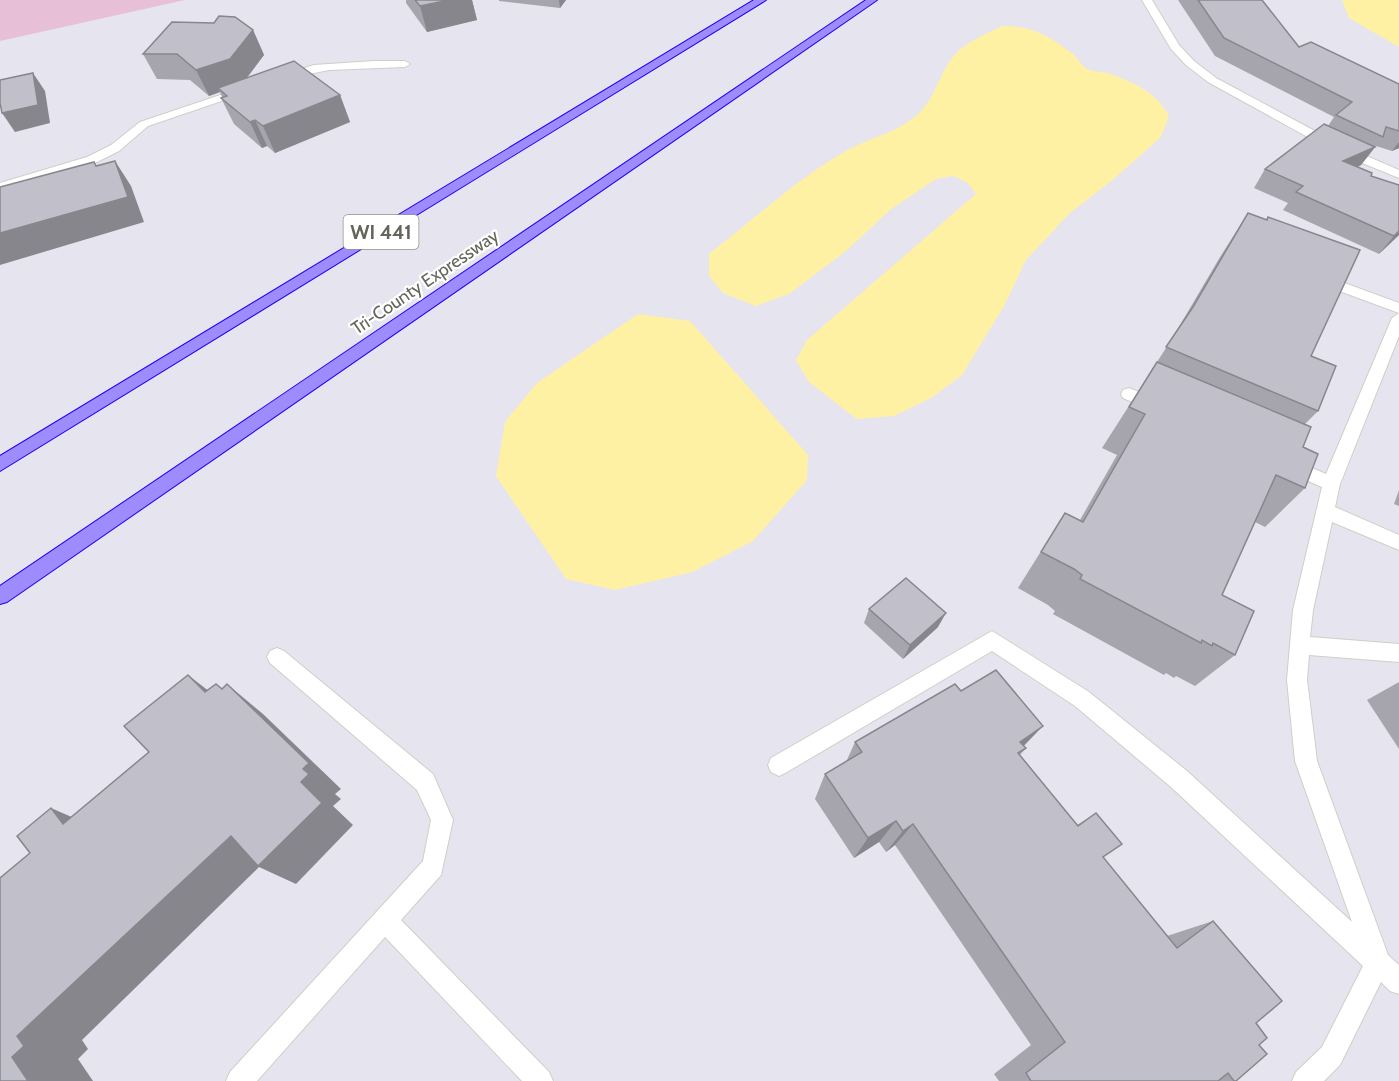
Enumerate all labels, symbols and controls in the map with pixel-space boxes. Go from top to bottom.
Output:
road number: WI 441 [344,215,418,249]
street label: Tri-County Expressway [347,225,503,339]

